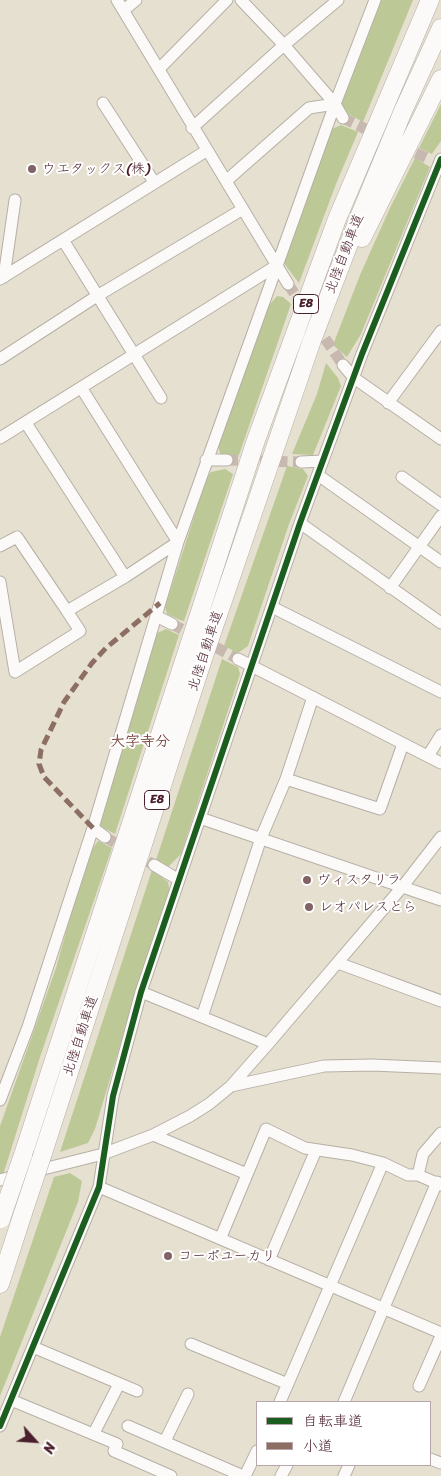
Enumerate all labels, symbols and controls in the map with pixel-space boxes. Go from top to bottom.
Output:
place label: ウエタックス(株) [42,161,150,177]
marker: ウエタックス(株) [26,163,38,175]
street label: 北陸自動車道 [322,212,368,296]
road number: E8 [294,294,318,314]
street label: 北陸自動車道 [185,608,227,694]
district label: 大字寺分 [110,733,170,751]
road number: E8 [144,790,170,810]
place label: ヴィスタリラ [317,872,401,888]
marker: ヴィスタリラ [301,874,313,886]
place label: レオパレスとら [319,899,417,915]
marker: レオパレスとら [303,901,315,913]
street label: 北陸自動車道 [60,993,102,1079]
place label: コーポユーカリ [178,1248,275,1264]
marker: コーポユーカリ [162,1250,174,1262]
legend [256,1401,431,1466]
text: 自転車道 [303,1408,363,1434]
north arrow [10,1416,60,1466]
text: 小道 [303,1433,333,1459]
text: N [36,1438,62,1458]

